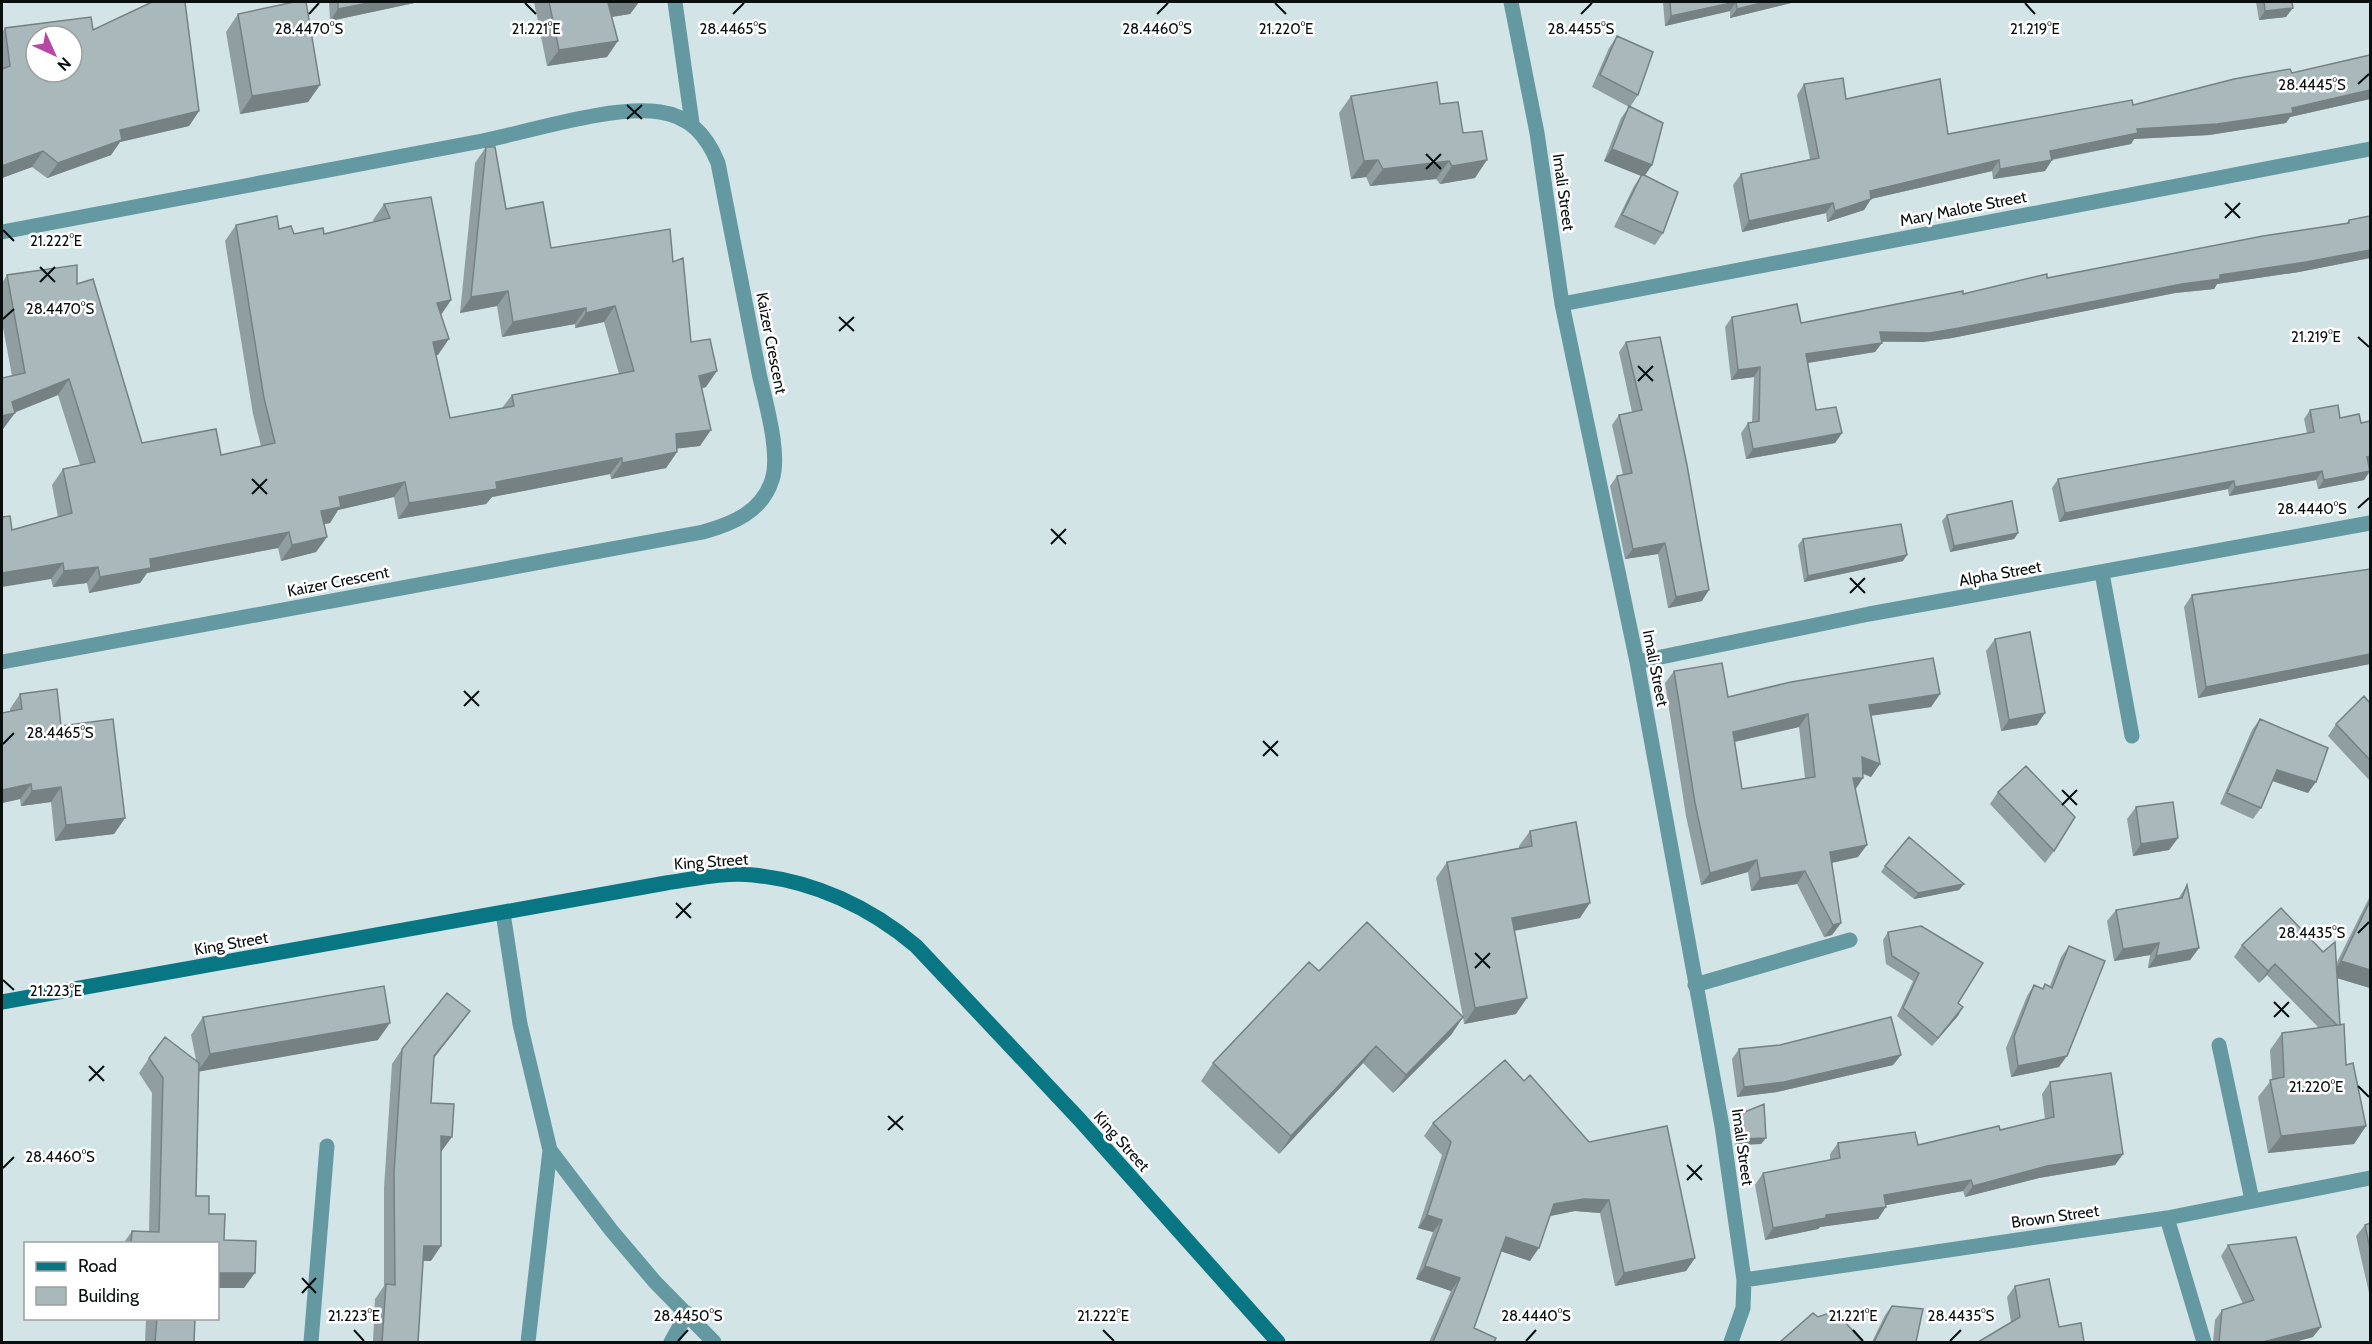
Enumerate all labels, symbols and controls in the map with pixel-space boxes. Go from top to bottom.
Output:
text: 28.4470°S [275,20,343,38]
text: 21.221°E [511,20,561,38]
text: 28.4465°S [699,20,767,38]
text: 28.4460°S [1122,20,1192,38]
text: 21.220°E [1259,20,1313,38]
text: 28.4455°S [1548,20,1615,38]
text: 21.219°E [2010,20,2060,38]
north arrow [24,24,84,84]
text: N [54,54,75,75]
text: 28.4445°S [2278,76,2346,94]
street label: Imali Street [1549,152,1578,232]
street label: Mary Malote Street [1898,187,2029,230]
text: 21.222°E [30,232,82,250]
street label: Kaizer Crescent [752,291,791,396]
text: 28.4470°S [26,300,94,318]
text: 21.219°E [2291,328,2341,346]
text: 28.4440°S [2277,500,2347,518]
street label: Alpha Street [1957,557,2043,590]
street label: Kaizer Crescent [286,562,391,601]
street label: Imali Street [1639,628,1672,709]
text: 28.4465°S [26,724,94,742]
street label: King Street [673,849,749,874]
text: 28.4435°S [2279,924,2346,942]
street label: King Street [193,928,270,959]
text: 21.223°E [30,982,82,1000]
text: 21.220°E [2289,1078,2343,1096]
street label: King Street [1090,1107,1154,1176]
street label: Imali Street [1728,1107,1757,1187]
text: 28.4460°S [25,1148,95,1166]
street label: Brown Street [2010,1201,2101,1232]
legend [24,1242,219,1320]
text: Road [78,1255,117,1277]
text: Building [78,1285,140,1307]
text: 21.223°E [328,1307,380,1325]
text: 28.4450°S [653,1307,723,1325]
text: 21.222°E [1077,1307,1129,1325]
text: 28.4440°S [1501,1307,1571,1325]
text: 21.221°E [1828,1307,1878,1325]
text: 28.4435°S [1928,1307,1995,1325]

